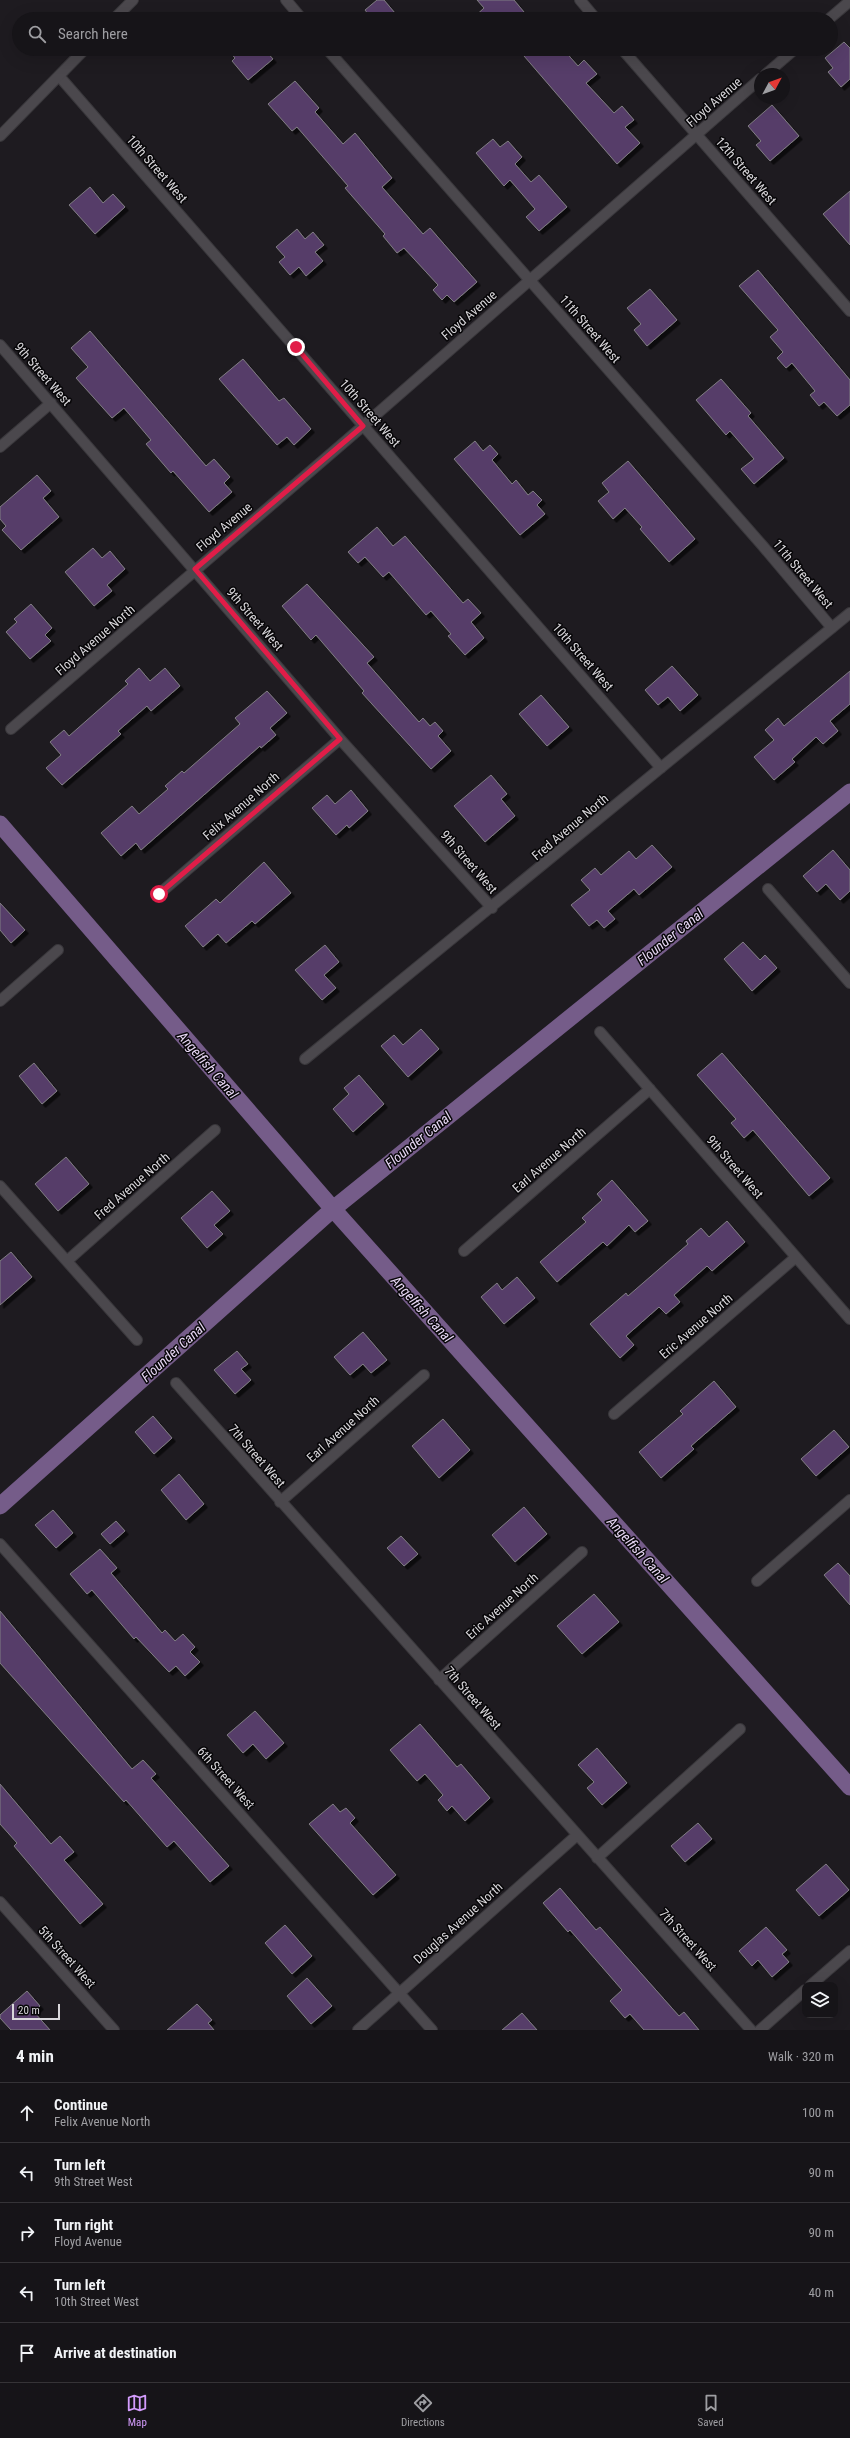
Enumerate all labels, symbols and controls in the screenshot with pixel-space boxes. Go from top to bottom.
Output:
search box [12,12,838,56]
icon: search [26,23,48,45]
text: Search here [58,25,128,43]
north arrow [754,68,790,104]
street label: Floyd Avenue [683,74,745,130]
street label: 10th Street West [123,132,191,206]
street label: 12th Street West [712,134,780,208]
street label: Floyd Avenue [438,287,500,343]
street label: 11th Street West [556,292,624,366]
route end [287,338,305,356]
street label: 9th Street West [12,339,75,409]
street label: 10th Street West [336,376,404,450]
street label: Floyd Avenue [193,499,255,555]
street label: 11th Street West [770,537,836,611]
street label: 9th Street West [224,584,287,654]
street label: Floyd Avenue North [52,602,138,678]
street label: 10th Street West [549,620,617,694]
street label: Felix Avenue North [200,769,282,843]
street label: Fred Avenue North [529,791,611,863]
street label: 9th Street West [438,827,501,897]
route start [150,885,168,903]
water label: Flounder Canal [634,905,707,969]
water label: Angelfish Canal [174,1027,242,1102]
water label: Flounder Canal [382,1108,455,1172]
street label: Earl Avenue North [509,1124,589,1196]
street label: 9th Street West [704,1132,767,1202]
street label: Fred Avenue North [91,1149,173,1223]
water label: Angelfish Canal [387,1272,457,1346]
street label: Eric Avenue North [656,1290,736,1362]
water label: Flounder Canal [138,1319,209,1385]
street label: Earl Avenue North [304,1393,382,1465]
street label: 7th Street West [226,1421,289,1491]
water label: Angelfish Canal [603,1513,673,1587]
street label: Eric Avenue North [463,1570,541,1642]
street label: 7th Street West [442,1663,505,1733]
street label: 6th Street West [194,1744,258,1812]
street label: Douglas Avenue North [411,1879,505,1967]
street label: 7th Street West [656,1906,720,1974]
street label: 5th Street West [35,1923,99,1991]
map controls [802,1982,838,2018]
button: layers [802,1982,838,2018]
scale bar [12,2002,60,2021]
text: 20 m [18,2004,40,2017]
text: 4 min [16,2046,54,2066]
text: Walk · 320 m [768,2049,834,2064]
text: Continue [54,2096,108,2114]
icon: ahead [16,2102,38,2124]
text: 100 m [802,2105,834,2120]
text: Felix Avenue North [54,2114,150,2129]
text: Turn left [54,2156,105,2174]
icon: left [16,2162,38,2184]
text: 90 m [808,2165,834,2180]
text: 9th Street West [54,2174,133,2189]
text: Turn right [54,2216,113,2234]
icon: right [16,2222,38,2244]
text: 90 m [808,2225,834,2240]
text: Floyd Avenue [54,2234,122,2249]
text: Turn left [54,2276,105,2294]
icon: left [16,2282,38,2304]
text: 40 m [808,2285,834,2300]
text: 10th Street West [54,2294,139,2309]
icon: arrive [16,2342,38,2364]
text: Arrive at destination [54,2344,177,2362]
tab: Map [126,2392,148,2429]
tab: Directions [401,2392,445,2429]
tab: Saved [698,2392,724,2429]

